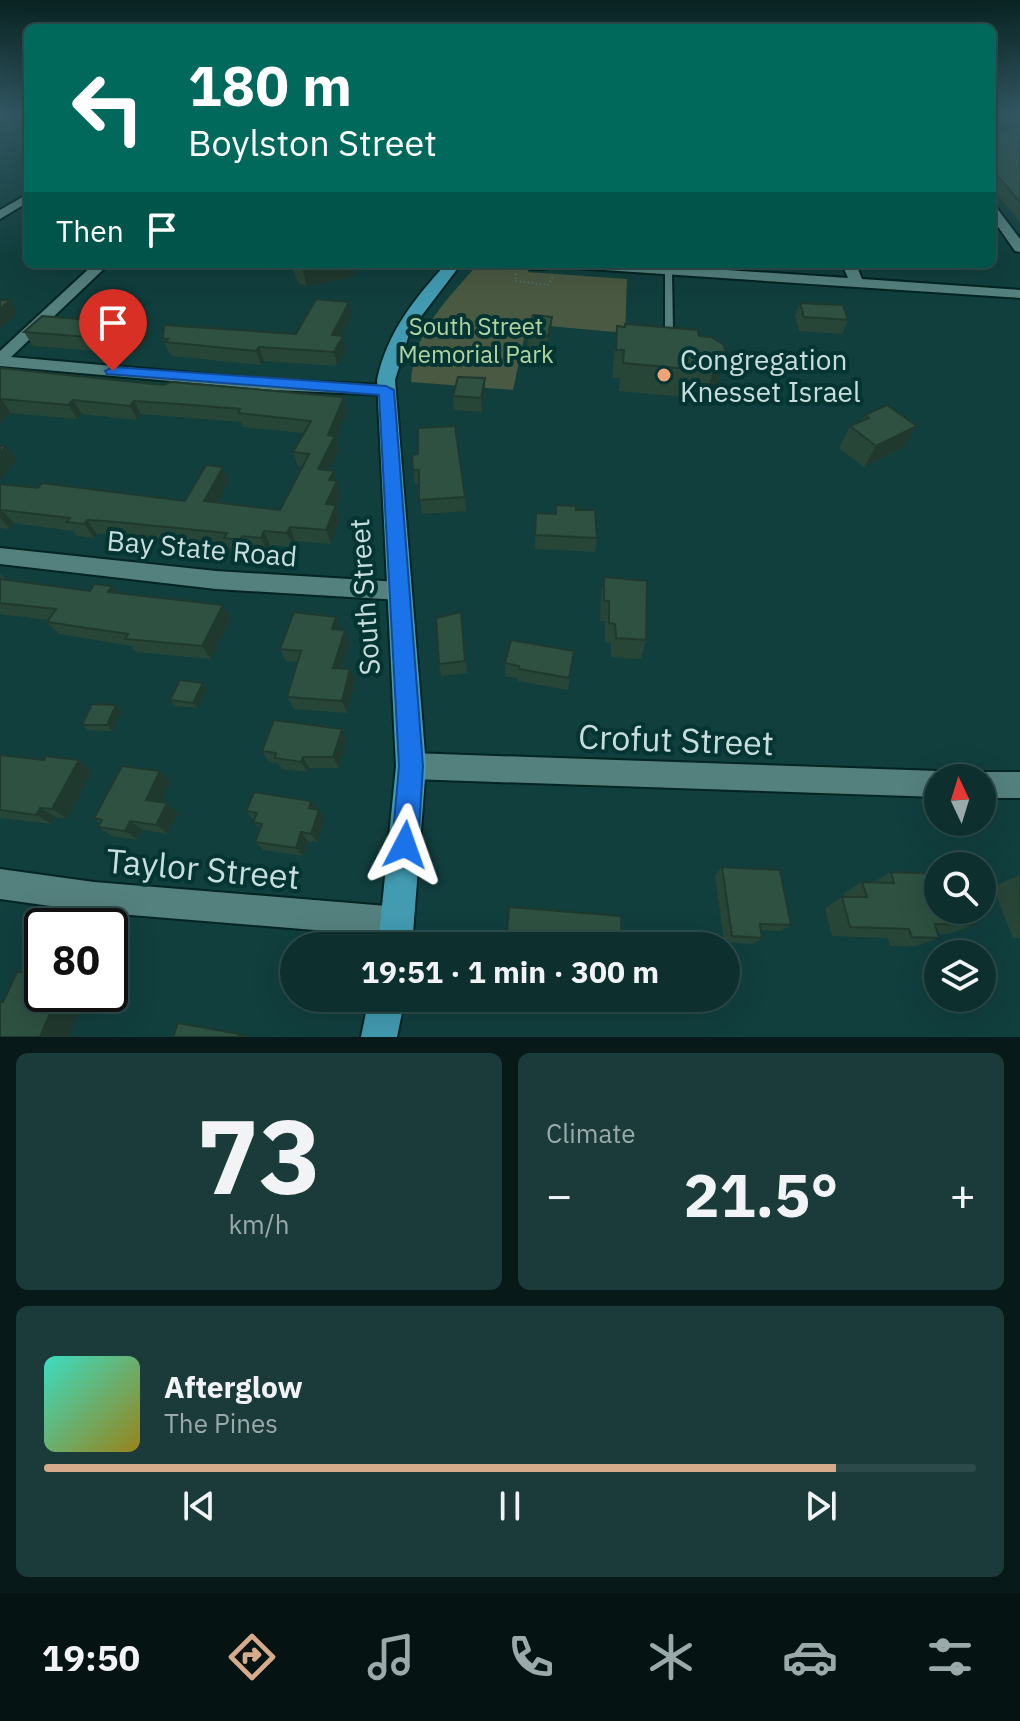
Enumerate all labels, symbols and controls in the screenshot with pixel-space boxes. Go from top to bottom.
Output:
text: 180 m [188,49,352,121]
icon: left [56,56,160,160]
text: Boylston Street [188,119,437,166]
icon: arrive [140,208,184,252]
text: Then [56,211,124,250]
pin [79,289,147,371]
icon: arrive [91,301,135,345]
park label: South Street Memorial Park [398,310,554,370]
place label: Congregation Knesset Israel [680,341,861,410]
marker: Congregation Knesset Israel [655,366,673,384]
street label: South Street [340,517,388,677]
street label: Bay State Road [105,521,299,575]
street label: Crofut Street [577,714,775,764]
north arrow [924,764,996,836]
map controls [924,764,996,1012]
position arrow [363,803,447,887]
street label: Taylor Street [104,838,302,898]
button: search [924,852,996,924]
speed limit sign: 80 [24,908,128,1012]
button: layers [924,940,996,1012]
text: 19:51 · 1 min · 300 m [361,952,659,991]
text: 73 [197,1087,321,1223]
text: Climate [546,1116,636,1150]
text: 21.5° [684,1155,838,1234]
text: − [546,1166,572,1223]
text: + [950,1166,976,1223]
text: km/h [228,1207,290,1241]
text: Afterglow [164,1367,303,1406]
text: The Pines [164,1406,278,1440]
icon: previous [177,1484,221,1528]
icon: pause [488,1484,532,1528]
icon: next [799,1484,843,1528]
icon: directions [224,1629,280,1685]
icon: music [363,1629,419,1685]
icon: phone [503,1629,559,1685]
icon: climate [643,1629,699,1685]
icon: car [782,1629,838,1685]
icon: filters [922,1629,978,1685]
text: 19:50 [42,1634,140,1681]

